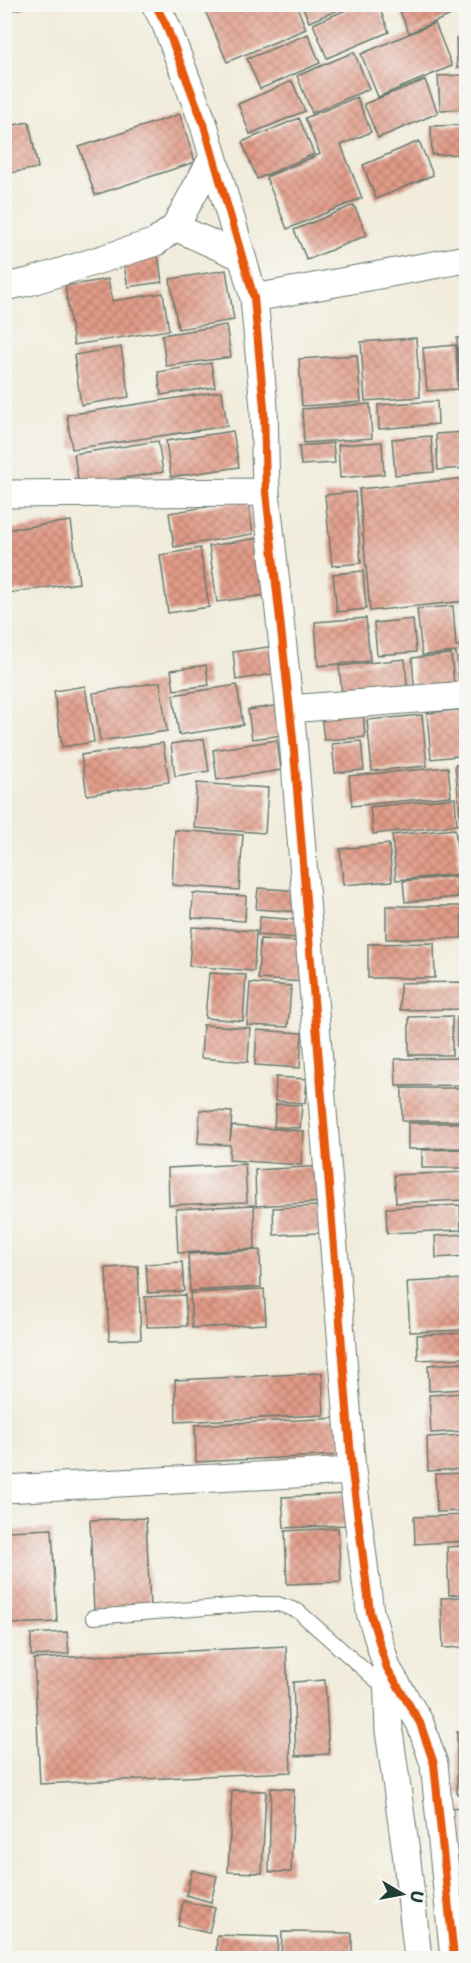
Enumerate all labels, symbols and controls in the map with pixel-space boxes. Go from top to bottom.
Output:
north arrow [372,1864,432,1924]
text: U [405,1889,431,1905]

